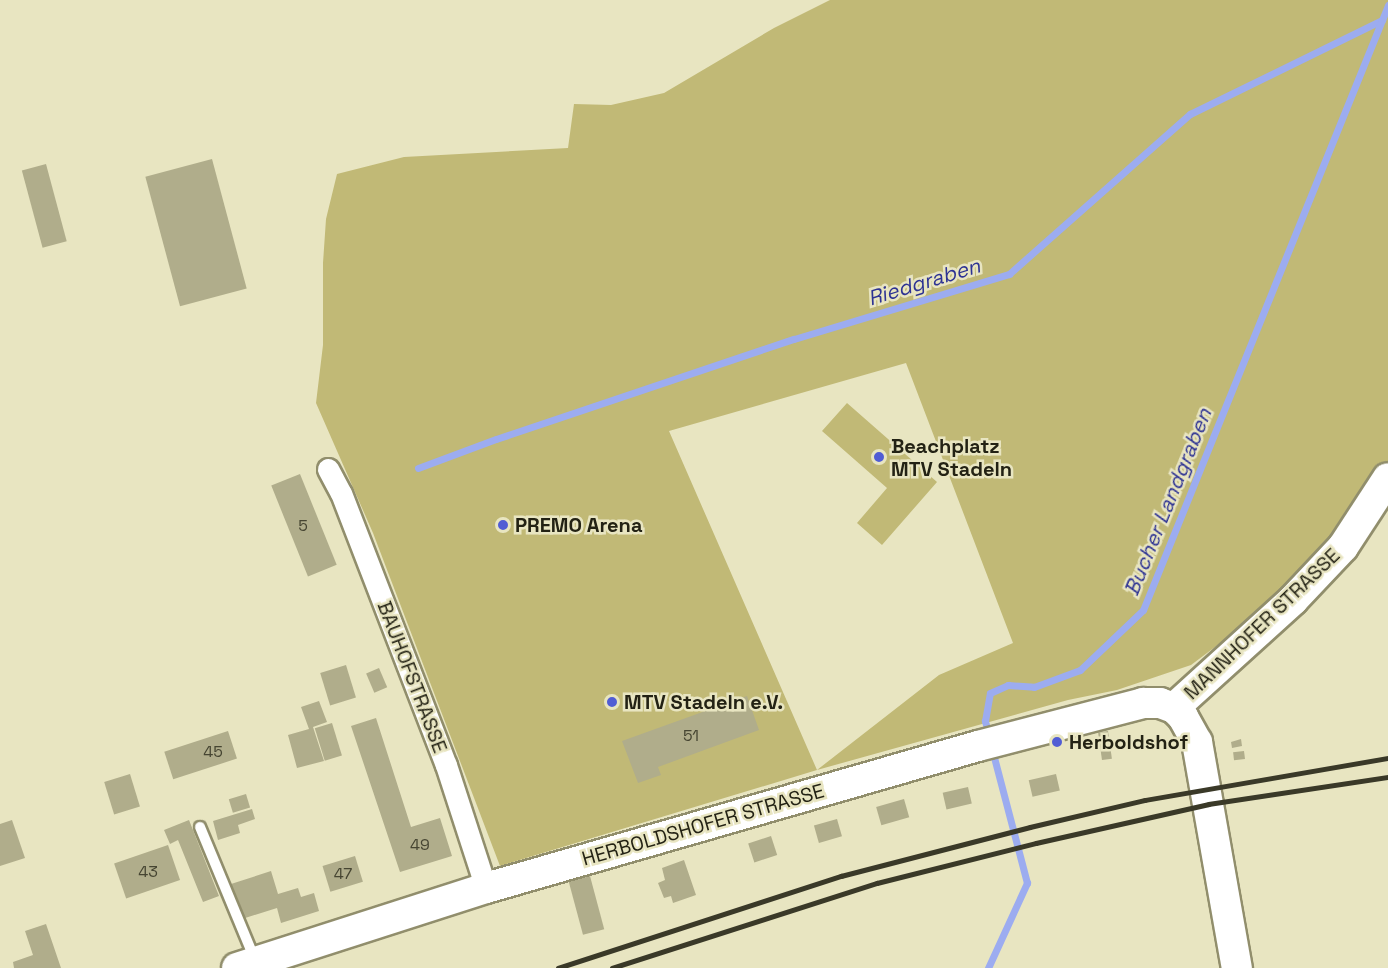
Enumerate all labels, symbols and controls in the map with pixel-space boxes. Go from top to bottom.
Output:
water label: Riedgraben [865,253,983,311]
water label: Bucher Landgraben [1119,405,1217,599]
place label: Beachplatz MTV Stadeln [891,434,1012,481]
marker: Beachplatz MTV Stadeln [872,450,886,464]
place label: PREMO Arena [515,513,643,537]
house number: 5 [298,516,308,536]
marker: PREMO Arena [496,518,510,532]
street label: MANNHOFER STRASSE [1179,543,1345,705]
street label: BAUHOFSTRASSE [372,598,452,756]
place label: MTV Stadeln e.V. [624,690,784,714]
marker: MTV Stadeln e.V. [605,695,619,709]
house number: 51 [683,726,699,746]
place label: Herboldshof [1069,730,1188,754]
marker: Herboldshof [1050,735,1064,749]
house number: 45 [203,742,223,762]
street label: HERBOLDSHOFER STRASSE [579,779,827,871]
house number: 49 [410,835,430,855]
house number: 43 [138,862,158,882]
house number: 47 [334,864,352,884]

